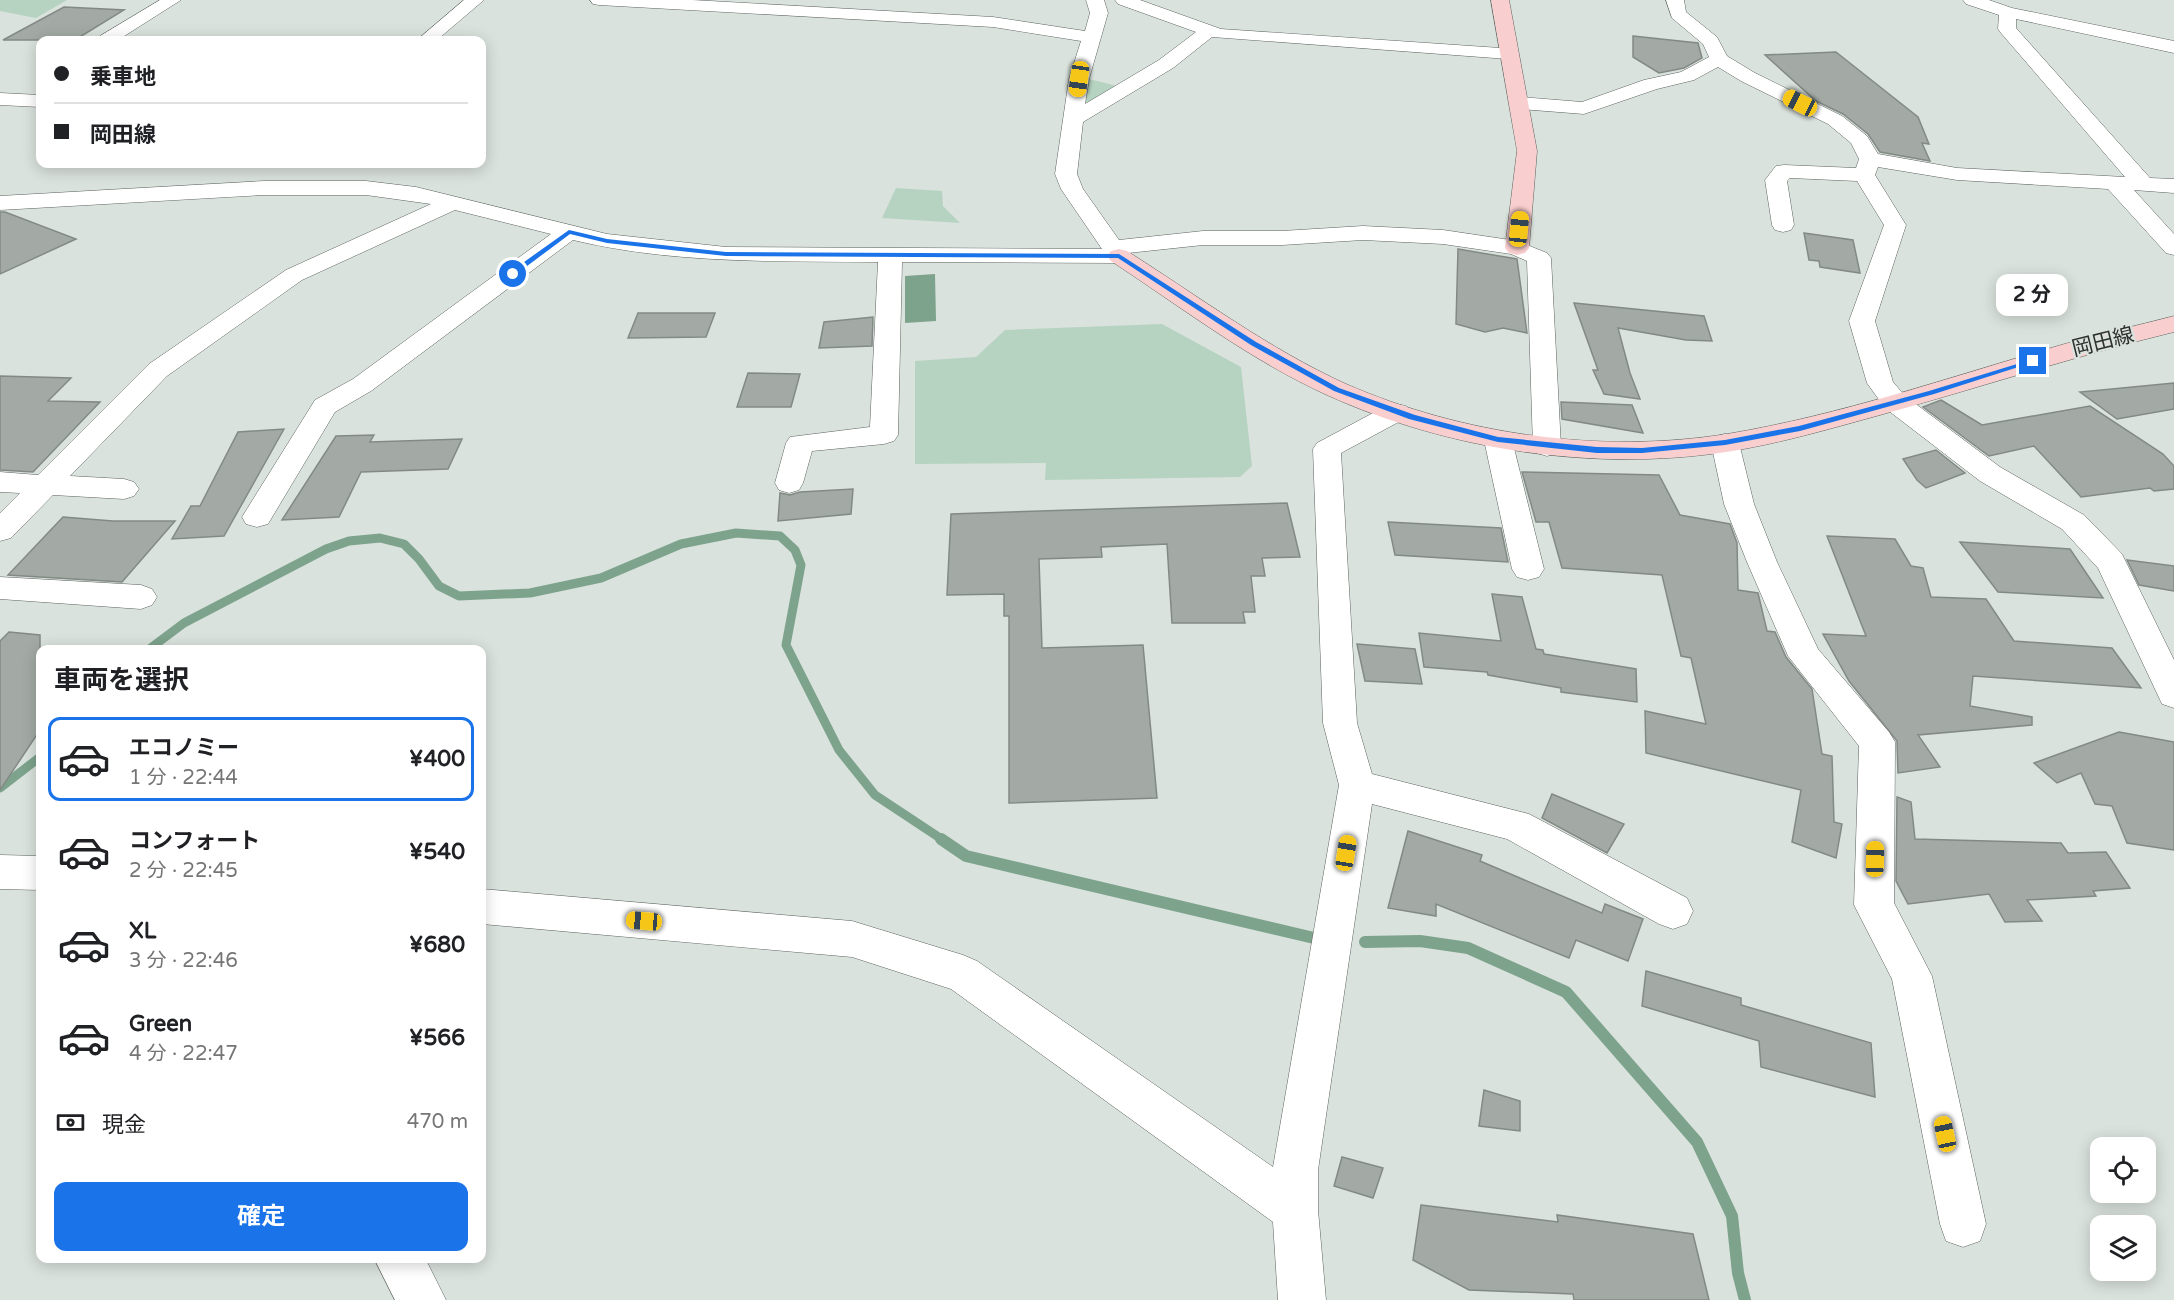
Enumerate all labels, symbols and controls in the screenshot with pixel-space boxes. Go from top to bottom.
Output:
car [1068,60,1090,98]
text: 乗車地 [90,64,156,90]
car [1780,87,1820,119]
text: 岡田線 [90,122,156,148]
car [1508,210,1530,248]
route start [499,260,526,287]
callout: 2 分 [1997,274,2069,316]
text: 2 分 [2013,283,2051,307]
street label: 岡田線 [2069,322,2137,362]
route end [2019,347,2046,374]
text: 車両を選択 [54,664,189,697]
icon: car [57,732,111,786]
text: エコノミー [129,735,239,761]
text: ¥400 [409,746,465,772]
text: 1 分 · 22:44 [129,766,238,790]
icon: car [57,825,111,879]
text: コンフォート [129,828,260,854]
car [1334,834,1358,872]
text: ¥540 [409,839,465,865]
car [1866,841,1884,877]
text: 2 分 · 22:45 [129,859,238,883]
car [625,910,663,932]
icon: car [57,918,111,972]
text: XL [129,918,156,944]
text: ¥680 [409,932,465,958]
text: 3 分 · 22:46 [129,949,238,973]
icon: car [57,1011,111,1065]
text: Green [129,1011,192,1037]
text: ¥566 [409,1025,465,1051]
text: 4 分 · 22:47 [129,1042,238,1066]
icon: cash [54,1106,87,1139]
text: 470 m [407,1110,468,1134]
text: 現金 [102,1112,146,1138]
car [1932,1115,1958,1153]
map controls [2090,1137,2156,1281]
button: locate [2090,1137,2156,1203]
button: 確定 [54,1182,468,1251]
button: layers [2090,1215,2156,1281]

